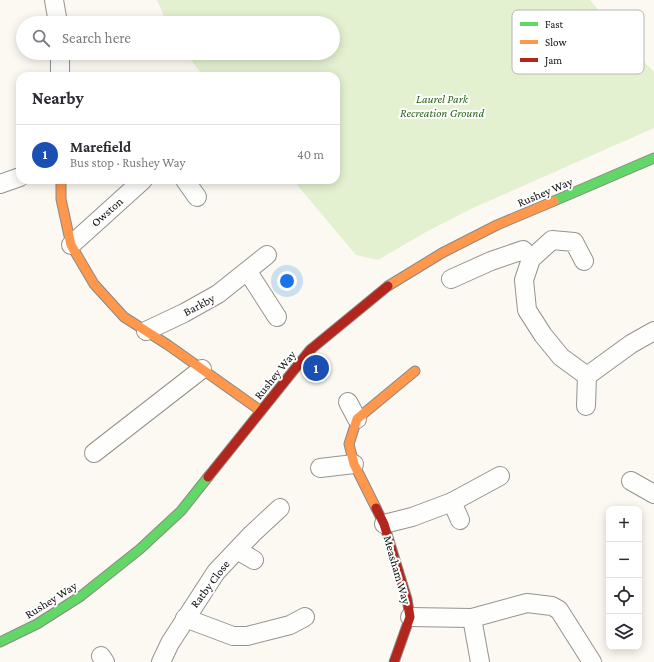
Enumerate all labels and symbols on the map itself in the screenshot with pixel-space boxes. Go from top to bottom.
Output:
legend [512,10,644,74]
text: Fast [545,18,564,30]
text: Slow [545,36,567,48]
text: Jam [544,54,562,67]
park label: Laurel Park Recreation Ground [400,92,484,120]
street label: Rushey Way [515,174,575,210]
street label: Owston [88,194,126,230]
your location [277,271,297,291]
street label: Barkby [181,291,218,319]
street label: Rushey Way [251,347,299,402]
pin: 1 [303,353,329,383]
street label: Measham Way [380,534,414,606]
street label: Ratby Close [188,557,232,611]
street label: Rushey Way [22,578,80,621]

